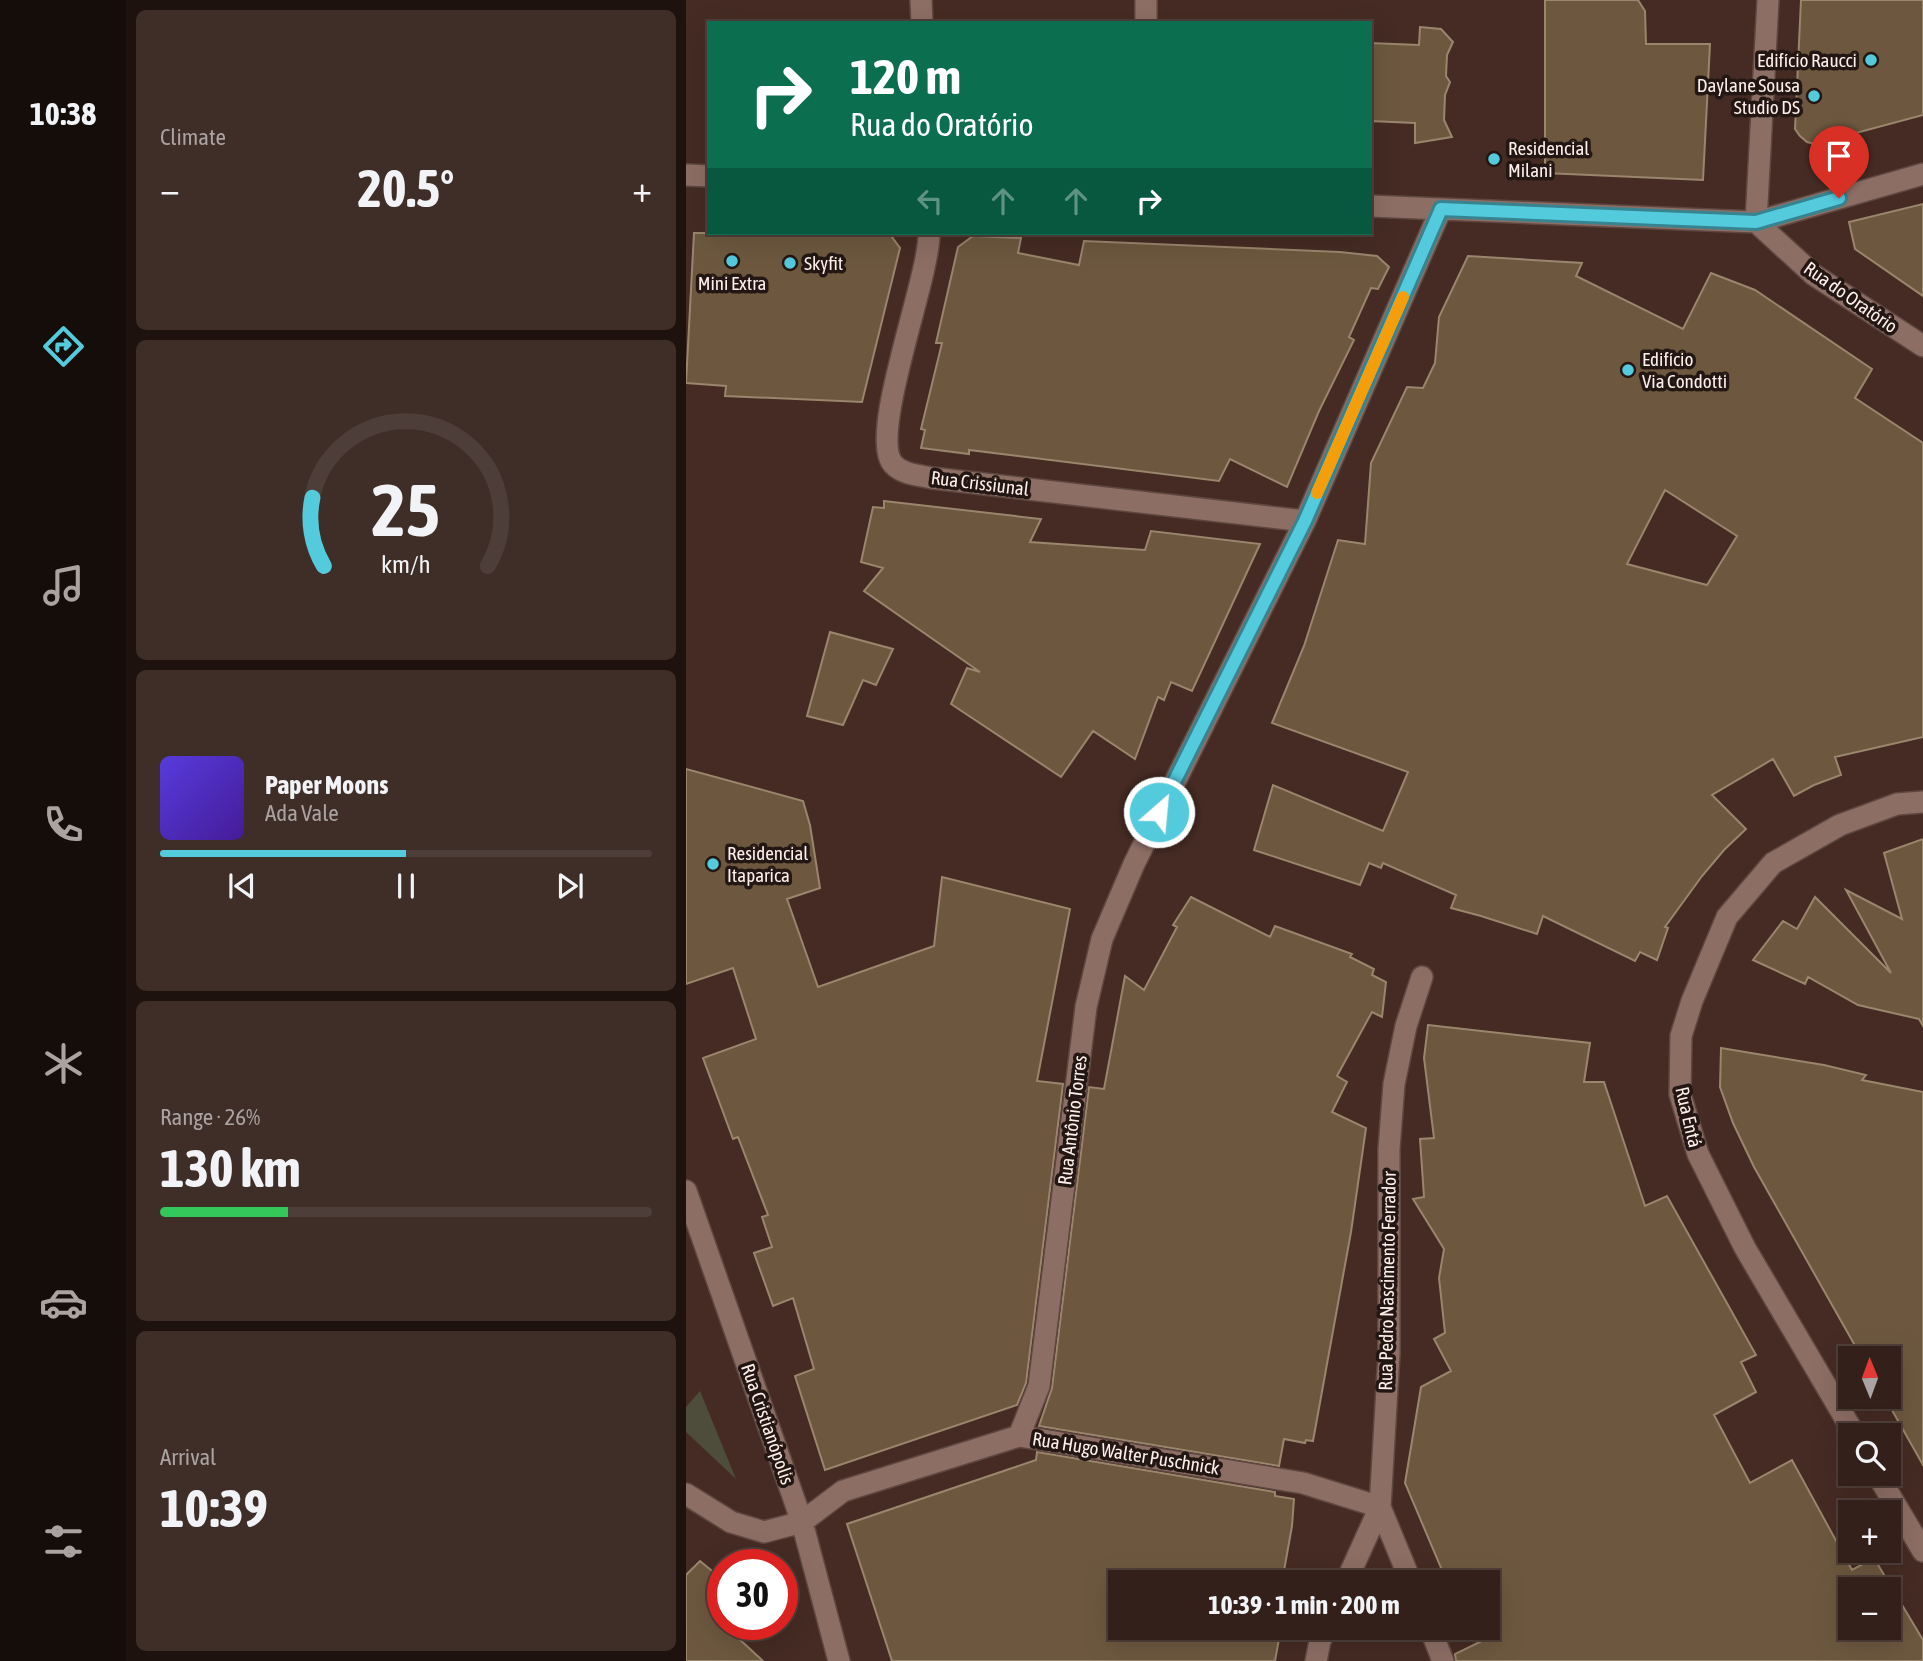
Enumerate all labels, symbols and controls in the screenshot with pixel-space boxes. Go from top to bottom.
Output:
text: 120 m [850,48,961,104]
icon: right [735,49,826,140]
place label: Edifício Raucci [1757,49,1857,71]
marker: Edifício Raucci [1863,52,1879,68]
place label: Daylane Sousa Studio DS [1697,74,1800,118]
marker: Daylane Sousa Studio DS [1806,88,1822,104]
text: 10:38 [30,95,96,132]
text: Rua do Oratório [850,106,1033,143]
text: Climate [160,124,226,150]
pin [1809,126,1869,198]
place label: Residencial Milani [1508,137,1589,181]
icon: arrive [1820,137,1858,175]
marker: Residencial Milani [1486,151,1502,167]
text: 20.5° [358,158,454,218]
text: − [160,167,180,210]
text: + [632,167,652,210]
icon: left [911,182,949,220]
icon: ahead [984,182,1022,220]
icon: ahead [1057,182,1095,220]
icon: right [1130,182,1168,220]
place label: Skyfit [804,252,843,274]
marker: Mini Extra [724,253,740,269]
marker: Skyfit [782,255,798,271]
street label: Rua do Oratório [1800,257,1902,337]
place label: Mini Extra [698,272,766,294]
icon: directions [39,322,88,371]
place label: Edifício Via Condotti [1642,348,1727,392]
marker: Edifício Via Condotti [1620,362,1636,378]
street label: Rua Crissiunal [930,466,1030,500]
text: 25 [372,469,440,552]
text: km/h [381,550,431,578]
icon: music [39,561,88,610]
text: Paper Moons [265,770,388,800]
position arrow [1122,775,1196,849]
icon: phone [39,800,88,849]
text: Ada Vale [265,800,339,826]
place label: Residencial Itaparica [727,842,808,886]
marker: Residencial Itaparica [705,856,721,872]
icon: previous [223,867,261,905]
icon: pause [387,867,425,905]
icon: next [551,867,589,905]
icon: climate [39,1039,88,1088]
street label: Rua Antônio Torres [1053,1054,1091,1186]
street label: Rua Entá [1671,1084,1707,1150]
text: Range · 26% [160,1104,260,1130]
text: 130 km [160,1138,301,1198]
street label: Rua Pedro Nascimento Ferrador [1374,1171,1400,1391]
icon: car [39,1278,88,1327]
north arrow [1838,1346,1900,1409]
map controls [1838,1346,1901,1640]
street label: Rua Cristianópolis [737,1361,799,1488]
button: search [1838,1423,1901,1486]
street label: Rua Hugo Walter Puschnick [1031,1427,1222,1479]
text: Arrival [160,1444,216,1470]
text: 10:39 [160,1478,268,1538]
button: + [1838,1500,1901,1563]
icon: filters [39,1517,88,1566]
speed limit sign: 30 [707,1549,798,1640]
button: − [1838,1577,1901,1640]
text: 10:39 · 1 min · 200 m [1208,1590,1400,1620]

